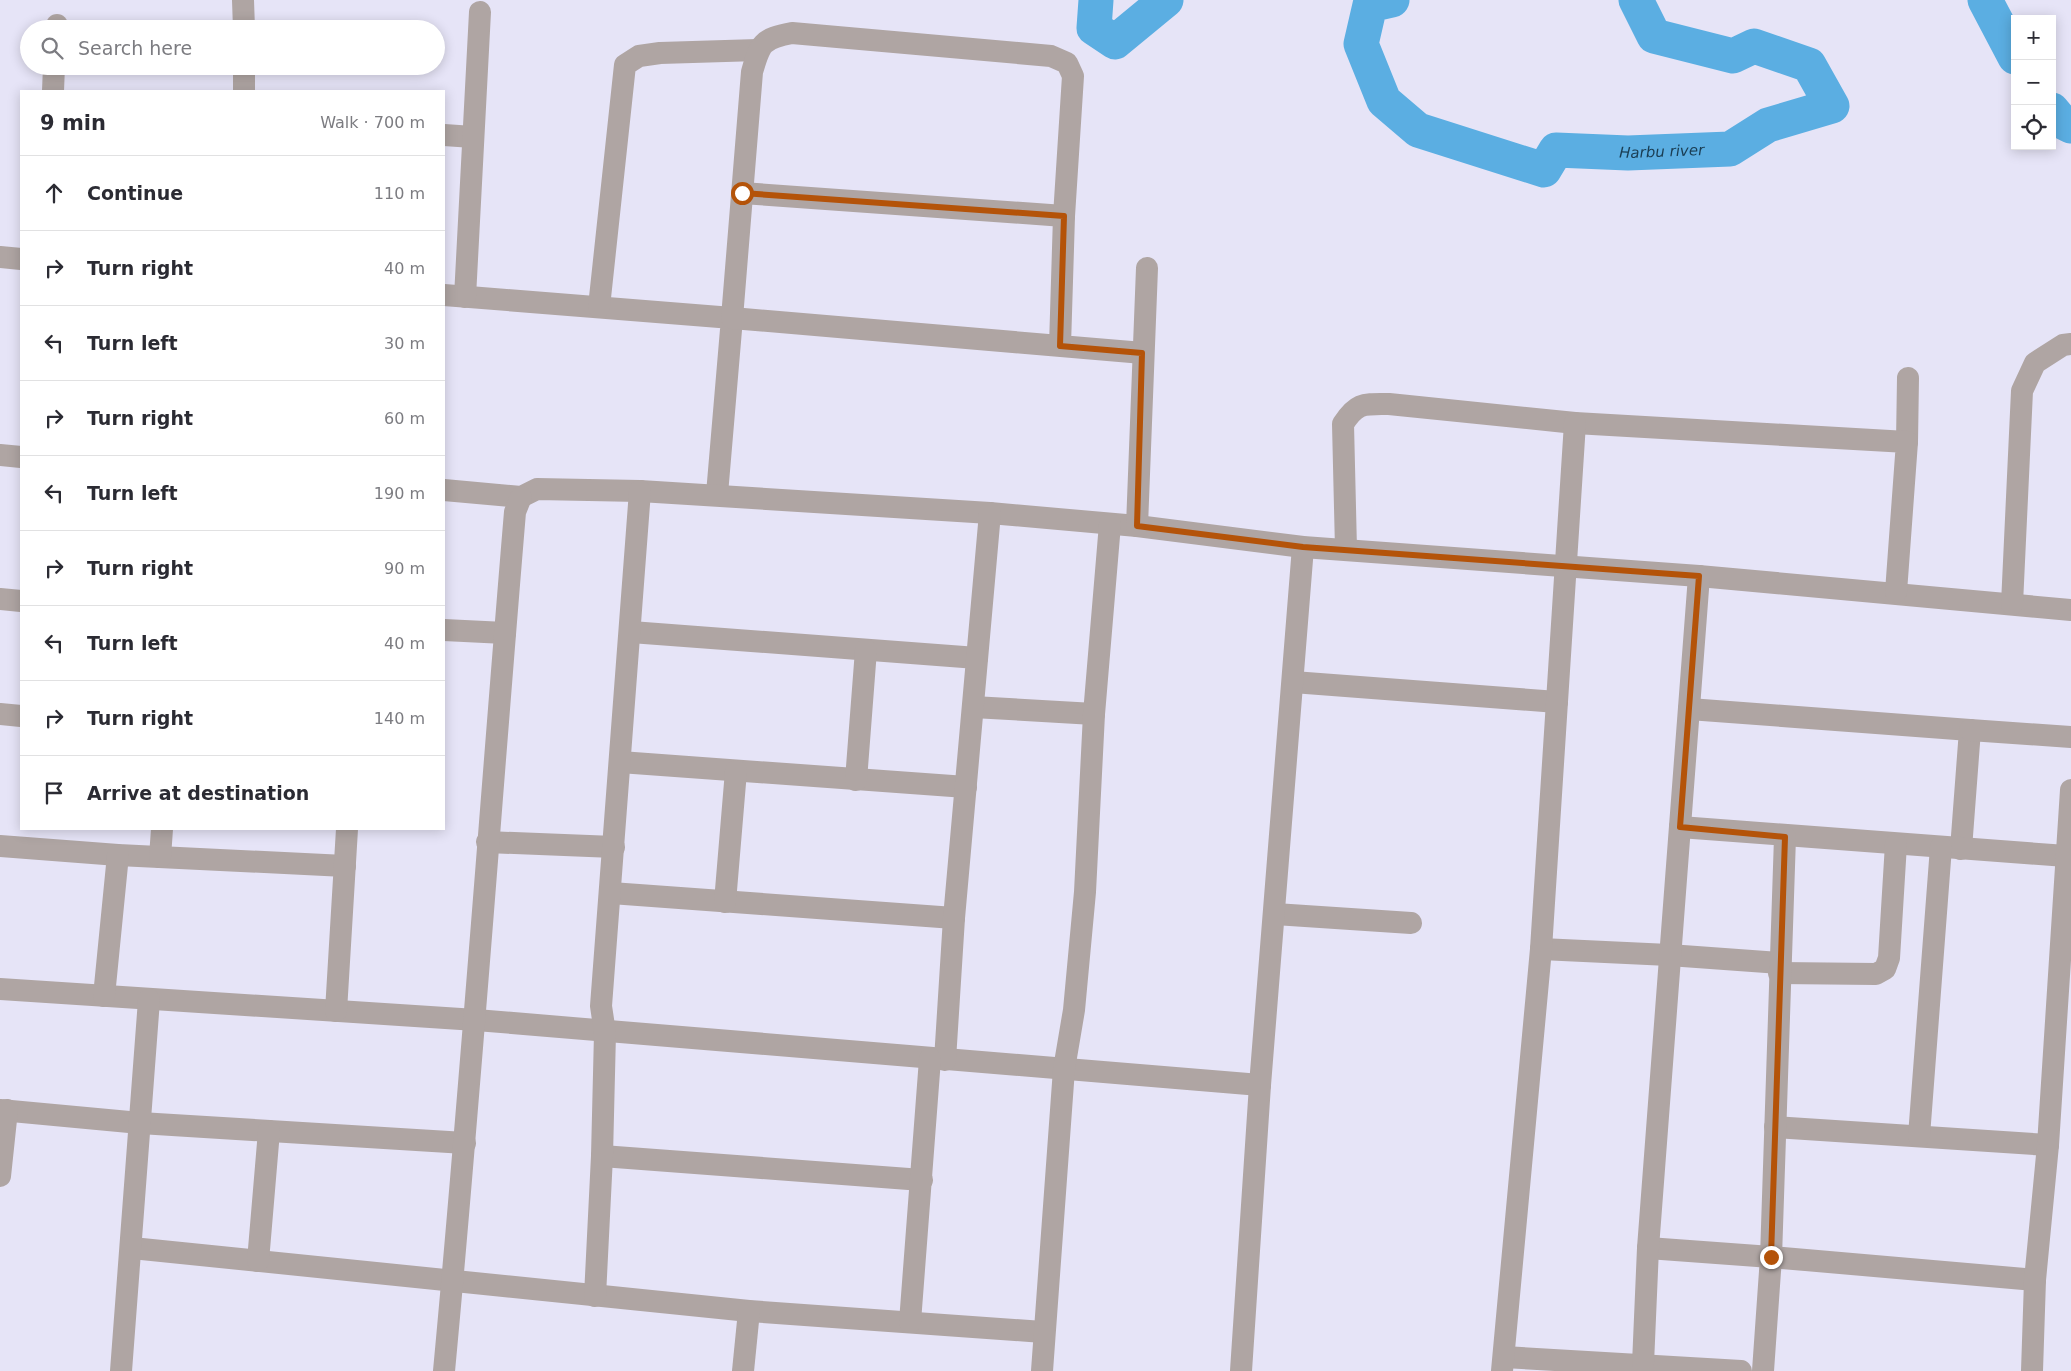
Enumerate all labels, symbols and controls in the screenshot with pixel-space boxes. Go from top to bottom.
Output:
map controls [2011,15,2056,150]
button: + [2011,15,2056,60]
search box [20,20,445,75]
icon: search [38,34,66,62]
text: Search here [78,37,192,59]
button: − [2011,60,2056,105]
button: locate [2011,105,2056,150]
text: 9 min [40,111,106,135]
text: Walk · 700 m [320,113,425,132]
water label: Harbu river [1619,141,1705,162]
icon: ahead [40,179,68,207]
text: Continue [87,182,183,204]
route start [731,182,754,205]
text: 110 m [374,184,425,203]
icon: right [40,254,68,282]
text: Turn right [87,257,193,279]
text: 40 m [384,259,425,278]
icon: left [40,329,68,357]
text: Turn left [87,332,178,354]
text: 30 m [384,334,425,353]
icon: right [40,404,68,432]
text: Turn right [87,407,193,429]
text: 60 m [384,409,425,428]
icon: left [40,479,68,507]
text: Turn left [87,482,178,504]
text: 190 m [374,484,425,503]
icon: right [40,554,68,582]
text: Turn right [87,557,193,579]
text: 90 m [384,559,425,578]
icon: left [40,629,68,657]
text: Turn left [87,632,178,654]
text: 40 m [384,634,425,653]
icon: right [40,704,68,732]
text: Turn right [87,707,193,729]
text: 140 m [374,709,425,728]
icon: arrive [40,779,68,807]
text: Arrive at destination [87,782,309,804]
route end [1760,1246,1783,1269]

